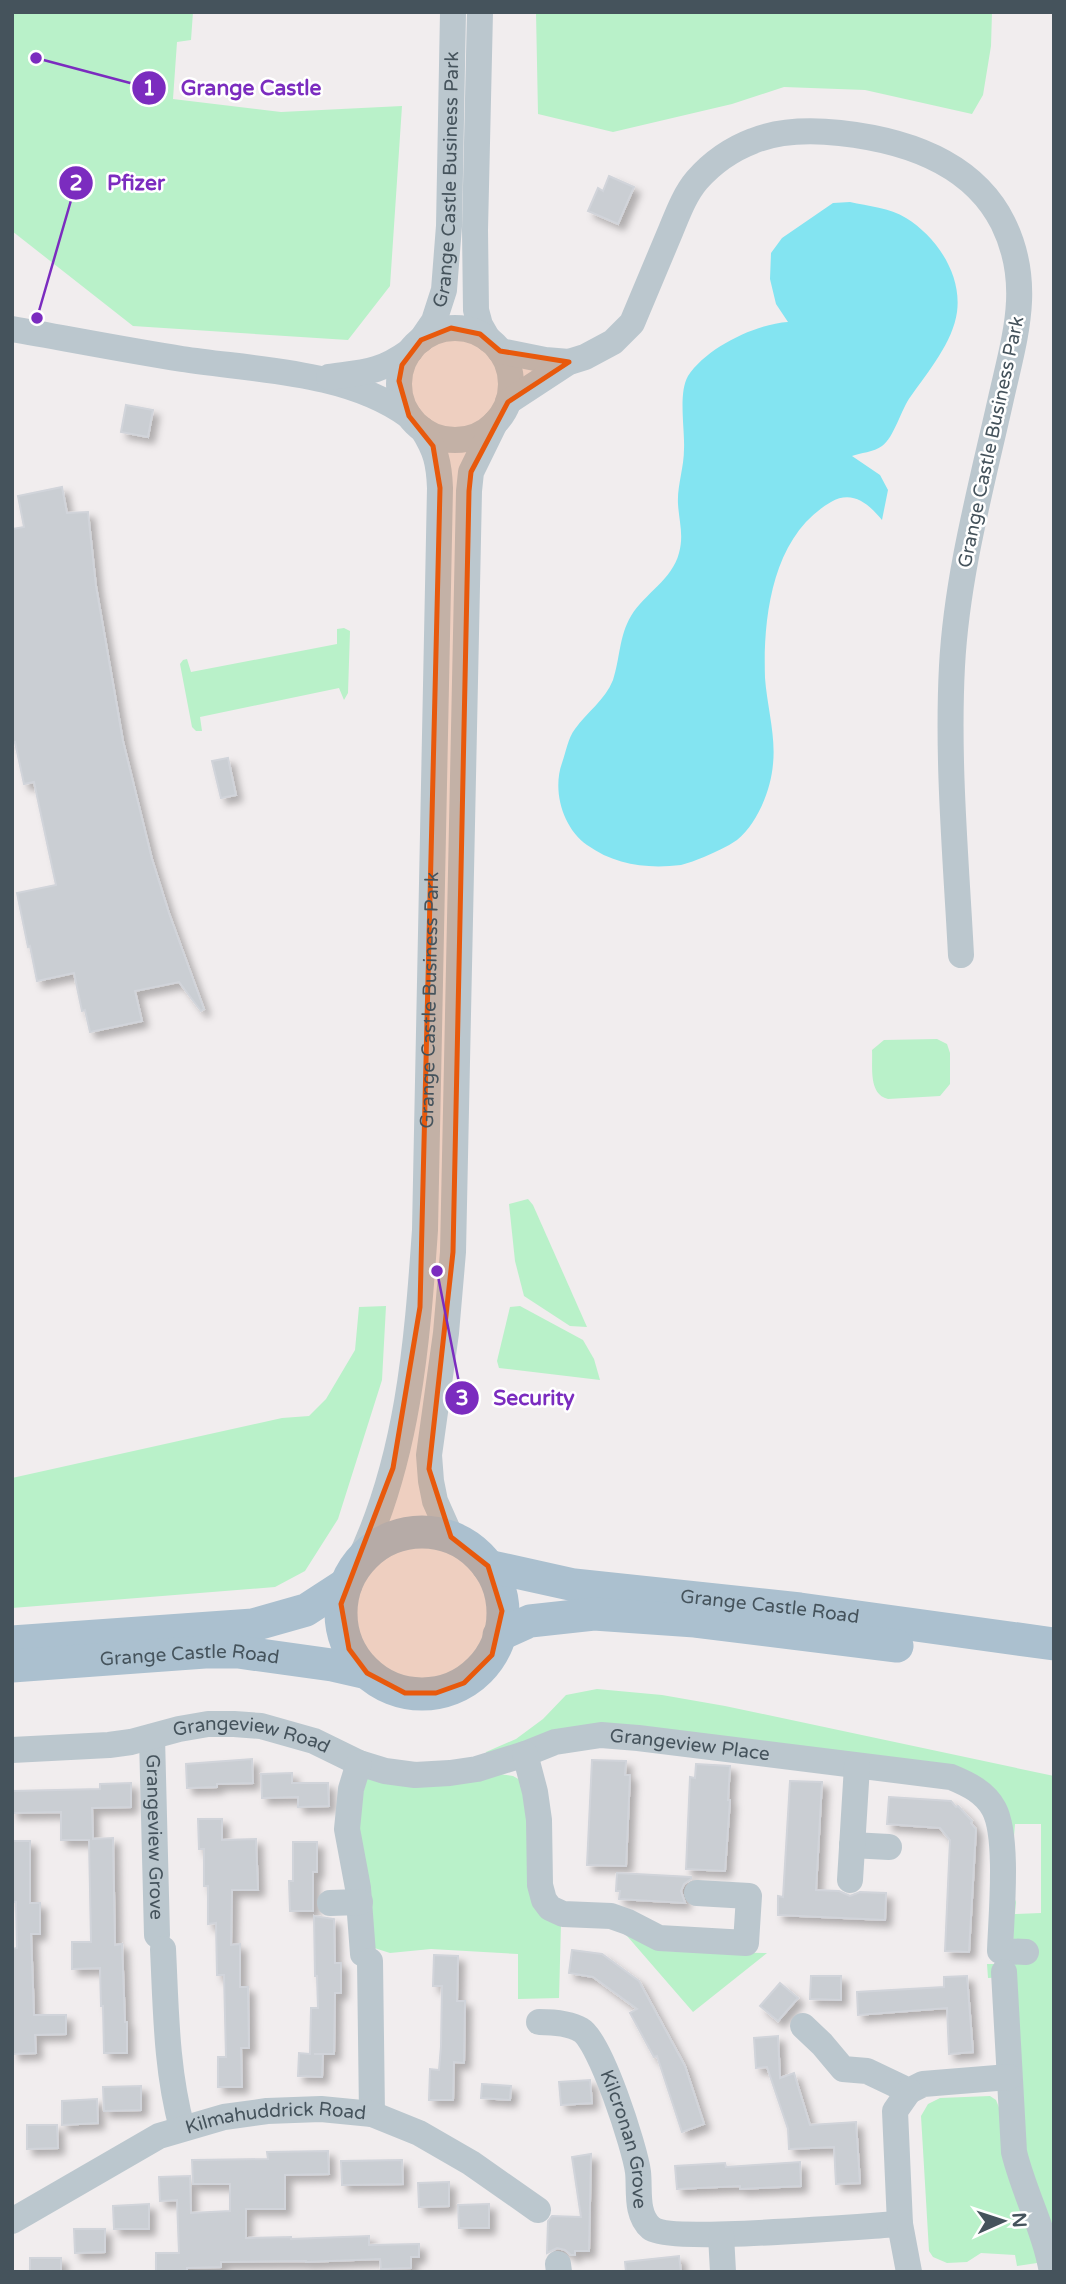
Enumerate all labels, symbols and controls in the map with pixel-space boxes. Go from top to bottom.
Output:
street label: Grange Castle Business Park [428,51,463,311]
callout: Grange Castle [132,67,336,109]
text: 1 [142,76,156,101]
text: Grange Castle [181,76,321,101]
callout: Pfizer [59,162,179,204]
text: 2 [69,171,83,196]
text: Pfizer [107,171,166,196]
street label: Grange Castle Business Park [954,314,1028,570]
street label: Grange Castle Business Park [416,871,443,1129]
callout: Security [445,1377,589,1419]
text: 3 [455,1386,469,1411]
text: Security [493,1386,575,1411]
street label: Grange Castle Road [679,1585,861,1628]
street label: Grange Castle Road [99,1640,281,1671]
street label: Grangeview Road [171,1713,333,1758]
street label: Grangeview Place [609,1725,771,1765]
street label: Grangeview Grove [141,1754,168,1920]
street label: Kilcronan Grove [595,2067,651,2210]
street label: Kilmahuddrick Road [183,2098,367,2139]
north arrow [968,2186,1038,2256]
text: N [1008,2212,1030,2228]

